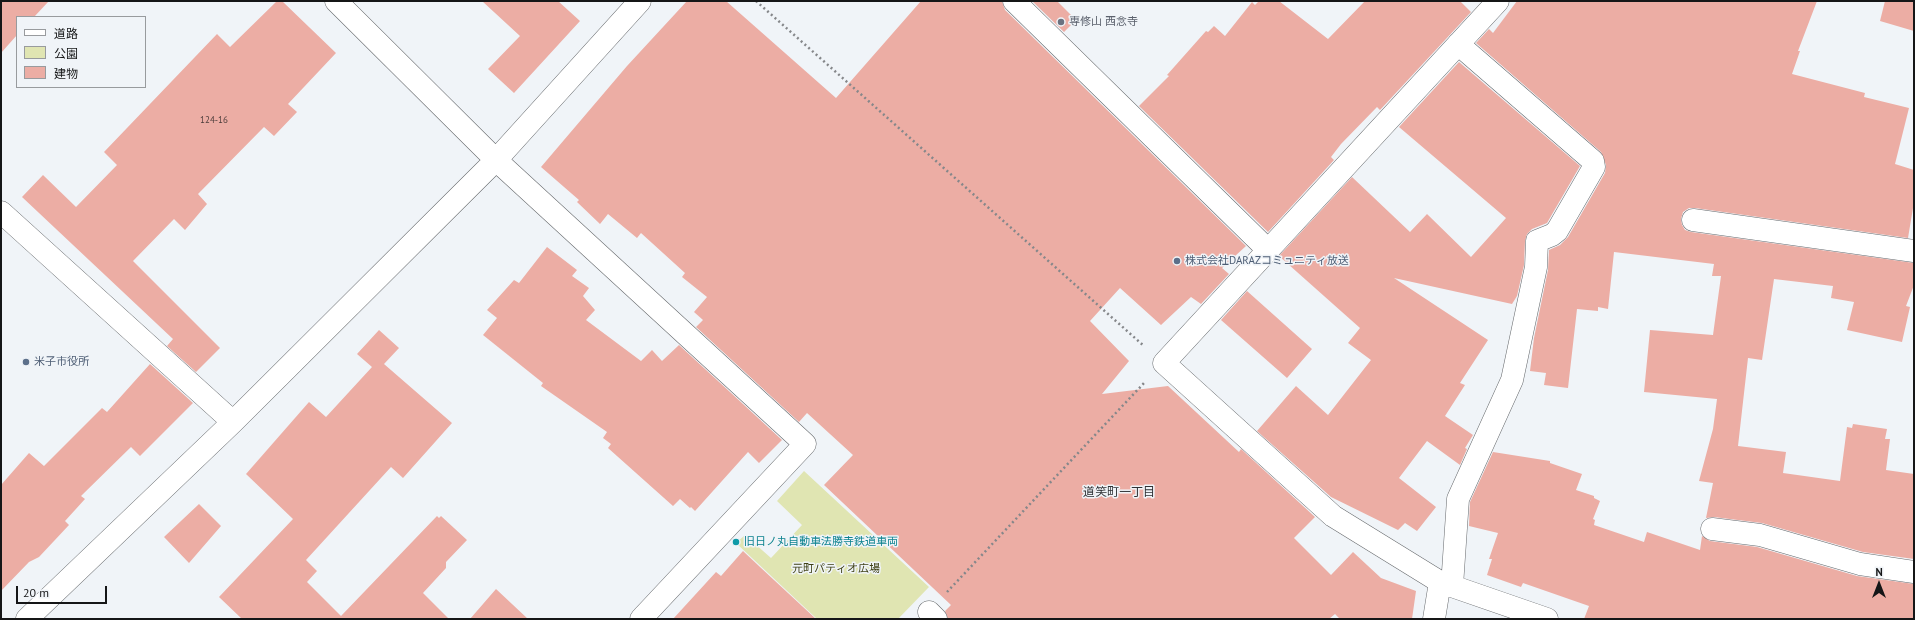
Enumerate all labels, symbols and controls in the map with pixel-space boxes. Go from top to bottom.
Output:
place label: 専修山 西念寺 [1069,15,1138,29]
legend [16,16,146,88]
marker: 専修山 西念寺 [1056,17,1066,27]
text: 道路 [54,26,78,41]
text: 公園 [54,46,78,61]
text: 建物 [54,66,78,81]
house number: 124-16 [200,115,228,125]
place label: 株式会社DARAZコミュニティ放送 [1185,254,1349,268]
marker: 株式会社DARAZコミュニティ放送 [1172,256,1182,266]
place label: 米子市役所 [34,355,89,369]
marker: 米子市役所 [21,357,31,367]
district label: 道笑町一丁目 [1083,486,1155,500]
place label: 旧日ノ丸自動車法勝寺鉄道車両 [744,535,898,549]
marker: 旧日ノ丸自動車法勝寺鉄道車両 [731,537,741,547]
park label: 元町パティオ広場 [792,562,880,576]
north arrow [1859,564,1899,604]
text: N [1875,565,1883,579]
scale bar [18,578,109,604]
text: 20 m [23,585,49,600]

